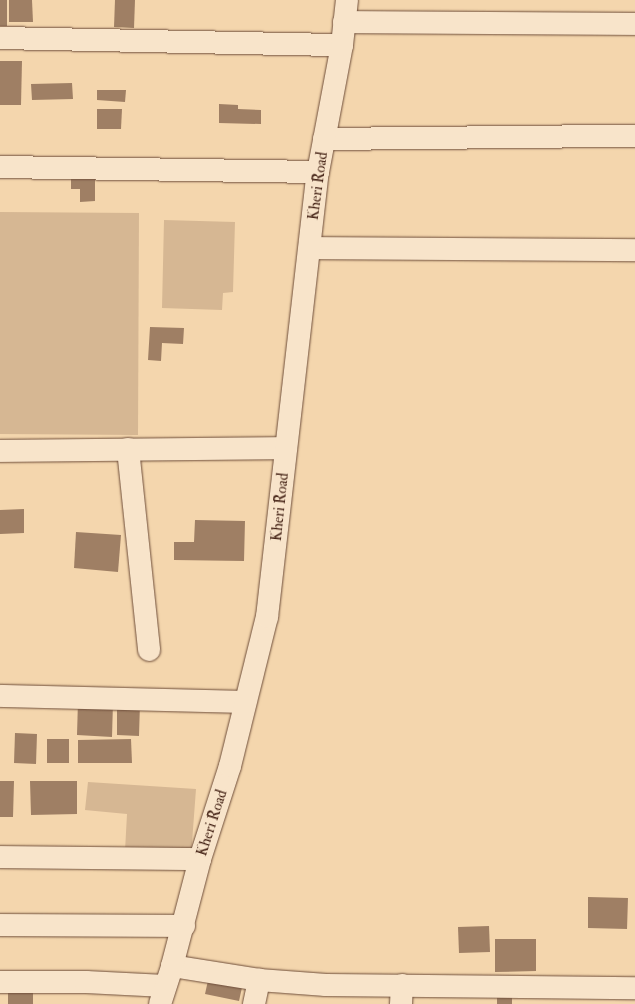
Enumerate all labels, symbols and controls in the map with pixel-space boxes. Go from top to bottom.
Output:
street label: Kheri Road [304,151,332,221]
street label: Kheri Road [267,472,293,542]
street label: Kheri Road [193,788,231,858]

